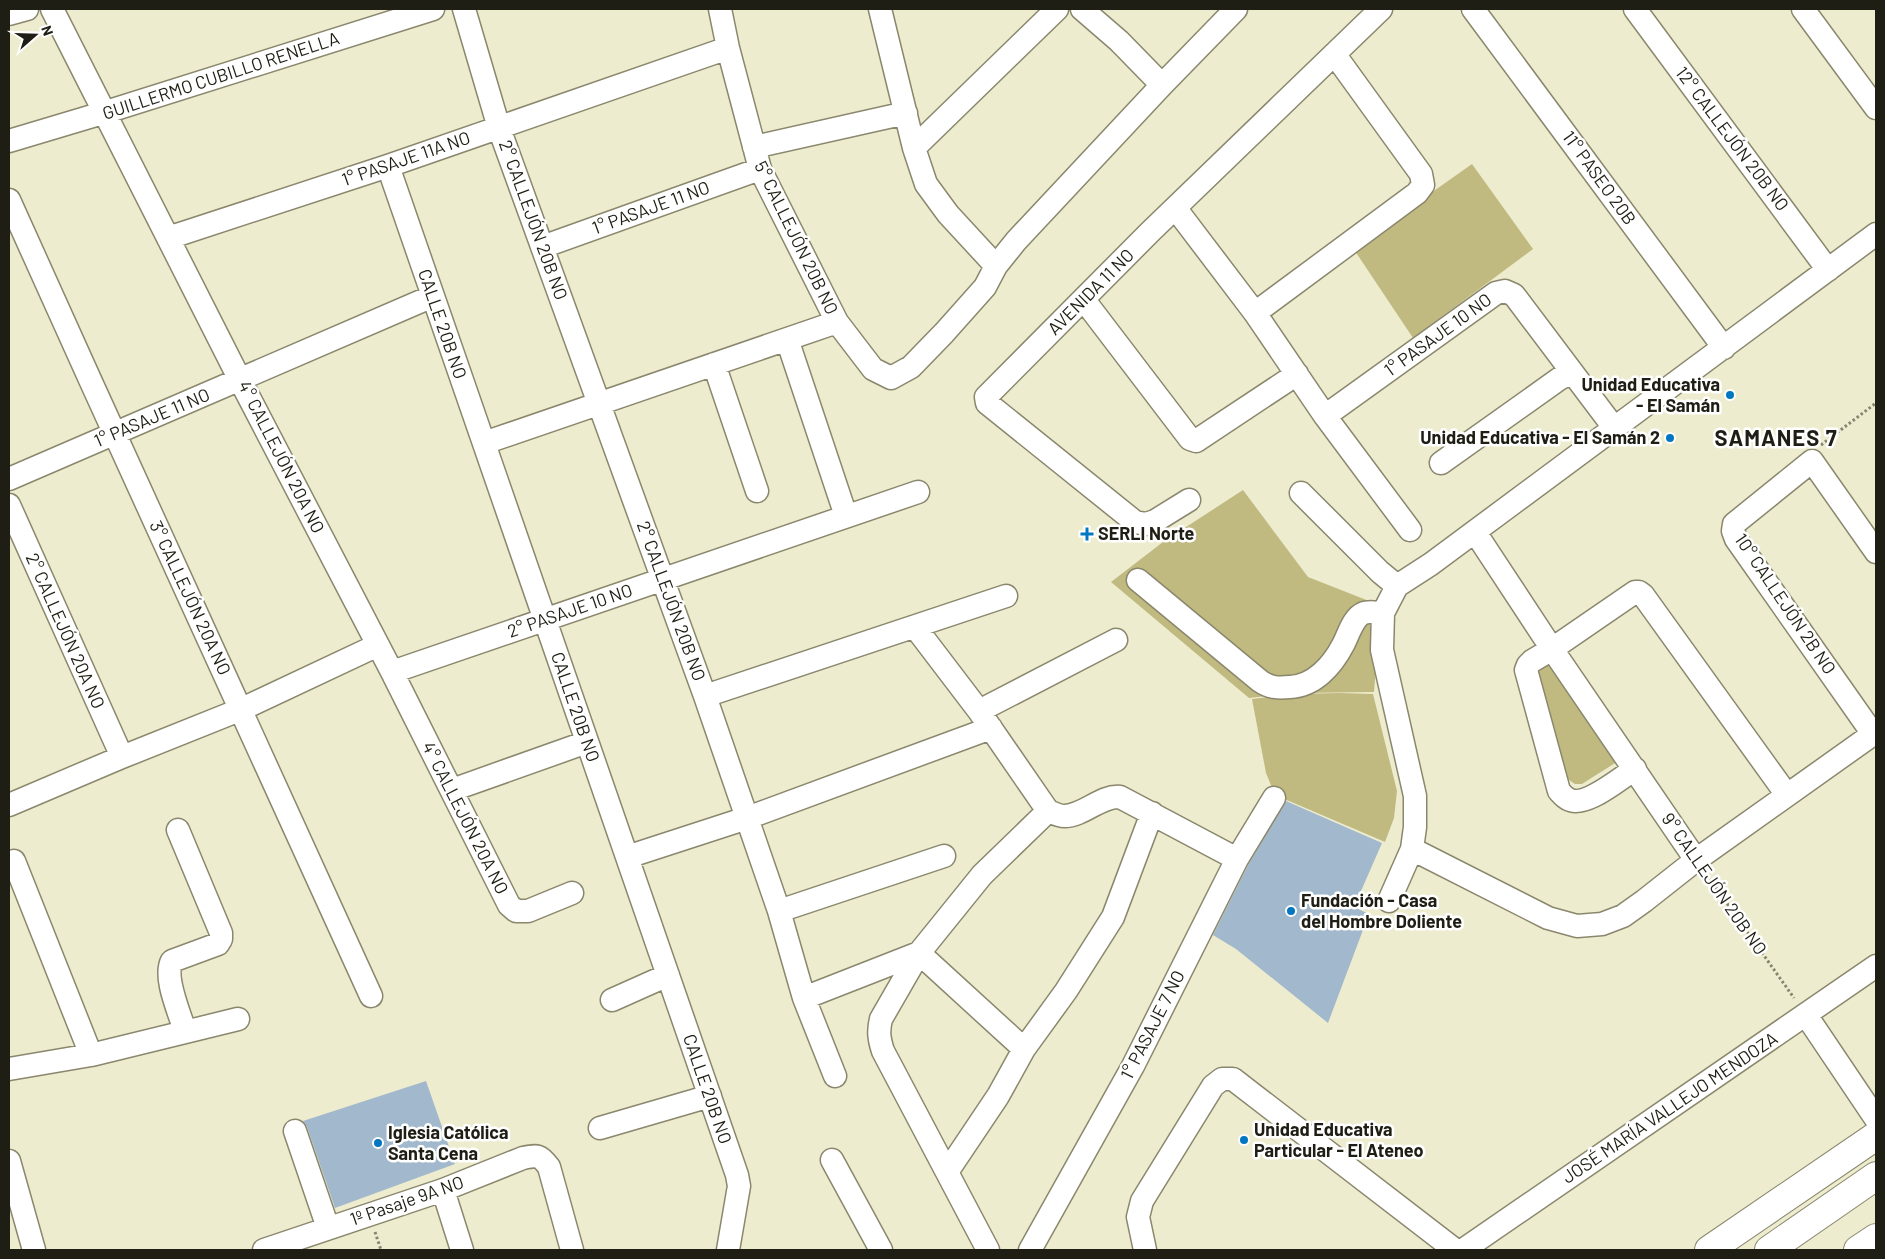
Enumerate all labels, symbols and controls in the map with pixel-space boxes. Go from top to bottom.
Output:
north arrow [10,10,60,60]
text: N [38,23,57,38]
street label: GUILLERMO CUBILLO RENELLA [99,26,342,124]
street label: 12° CALLEJÓN 20B NO [1671,62,1794,215]
street label: 1° PASAJE 11A NO [339,126,473,190]
street label: 11° PASEO 20B [1558,126,1641,229]
street label: 2° CALLEJÓN 20B NO [495,137,573,303]
street label: 5° CALLEJÓN 20B NO [750,157,844,318]
street label: 1° PASAJE 11 NO [589,176,712,239]
street label: AVENIDA 11 NO [1043,244,1138,339]
street label: CALLE 20B NO [414,266,472,382]
street label: 1° PASAJE 10 NO [1379,288,1495,381]
place label: Unidad Educativa - El Samán [1581,373,1720,416]
street label: 4° CALLEJÓN 20A NO [234,377,330,537]
street label: 1° PASAJE 11 NO [90,383,213,451]
marker: Unidad Educativa - El Samán [1724,389,1736,401]
district label: SAMANES 7 [1714,424,1838,450]
place label: Unidad Educativa - El Samán 2 [1420,426,1660,448]
marker: Unidad Educativa - El Samán 2 [1664,432,1676,444]
street label: 3° CALLEJÓN 20A NO [145,517,236,678]
street label: 2° CALLEJÓN 20B NO [633,518,711,684]
place label: SERLI Norte [1098,522,1195,544]
marker: SERLI Norte [1080,527,1094,541]
street label: 10° CALLEJÓN 2B NO [1731,529,1841,678]
street label: 2° CALLEJÓN 20A NO [22,549,110,712]
street label: 2° PASAJE 10 NO [504,578,635,642]
street label: CALLE 20B NO [547,649,605,765]
street label: 4° CALLEJÓN 20A NO [418,738,514,898]
street label: 9° CALLEJÓN 20B NO [1658,808,1772,959]
place label: Fundación - Casa del Hombre Doliente [1301,889,1462,932]
marker: Fundación - Casa del Hombre Doliente [1285,905,1297,917]
street label: 1° PASAJE 7 NO [1115,966,1189,1083]
street label: JOSÉ MARÍA VALLEJO MENDOZA [1557,1027,1781,1188]
street label: CALLE 20B NO [679,1031,737,1147]
place label: Unidad Educativa Particular - El Ateneo [1254,1118,1424,1161]
place label: Iglesia Católica Santa Cena [388,1121,509,1164]
marker: Unidad Educativa Particular - El Ateneo [1238,1134,1250,1146]
marker: Iglesia Católica Santa Cena [372,1137,384,1149]
street label: 1º Pasaje 9A NO [347,1170,466,1230]

